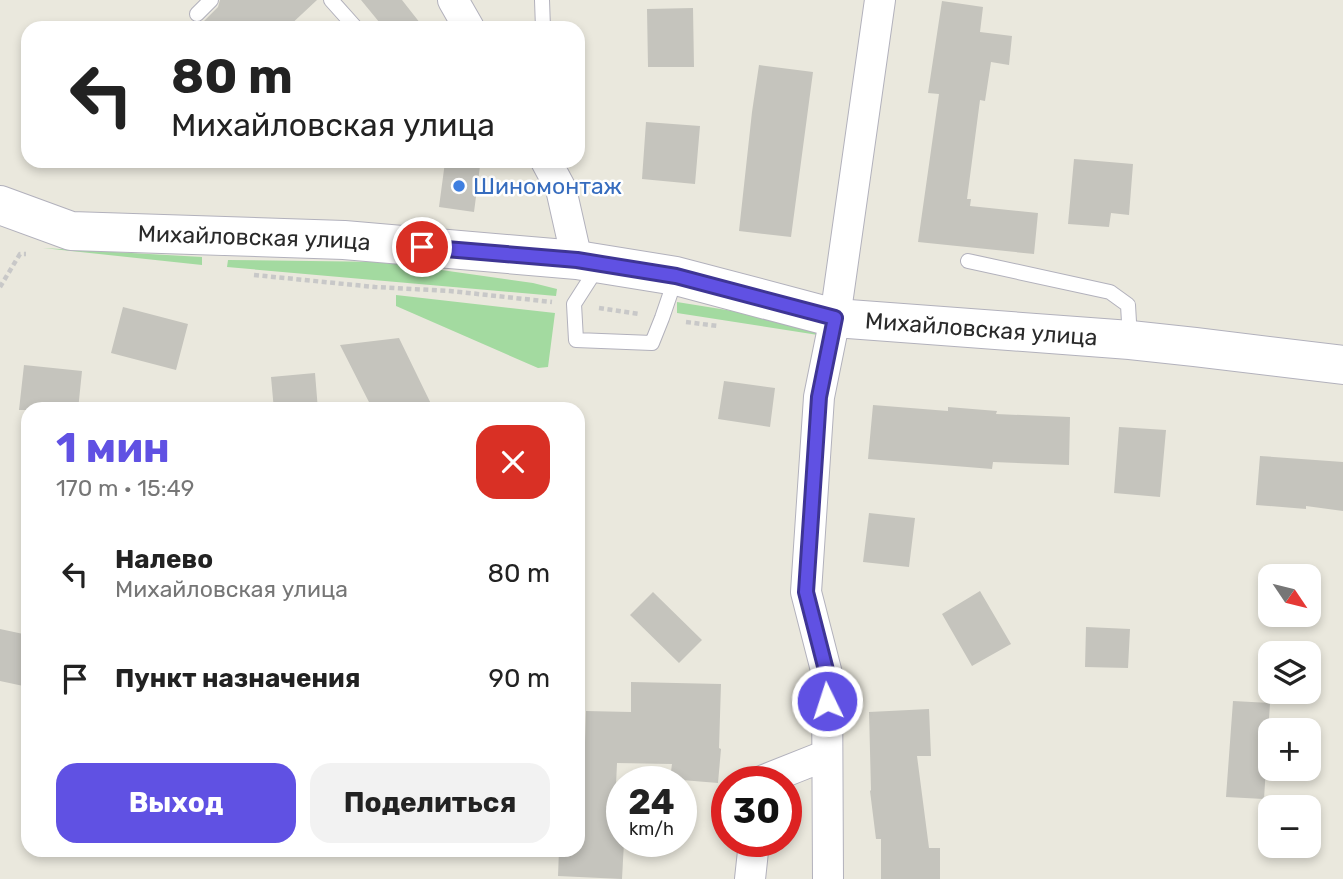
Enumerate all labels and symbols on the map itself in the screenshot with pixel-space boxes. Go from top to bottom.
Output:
place label: Шиномонтаж [473,172,622,200]
marker: Шиномонтаж [451,178,467,194]
pin [392,217,452,277]
street label: Михайловская улица [137,219,372,256]
street label: Михайловская улица [864,306,1098,352]
north arrow [1258,564,1321,626]
position arrow [790,664,864,738]
speed limit sign: 30 [711,766,802,857]

